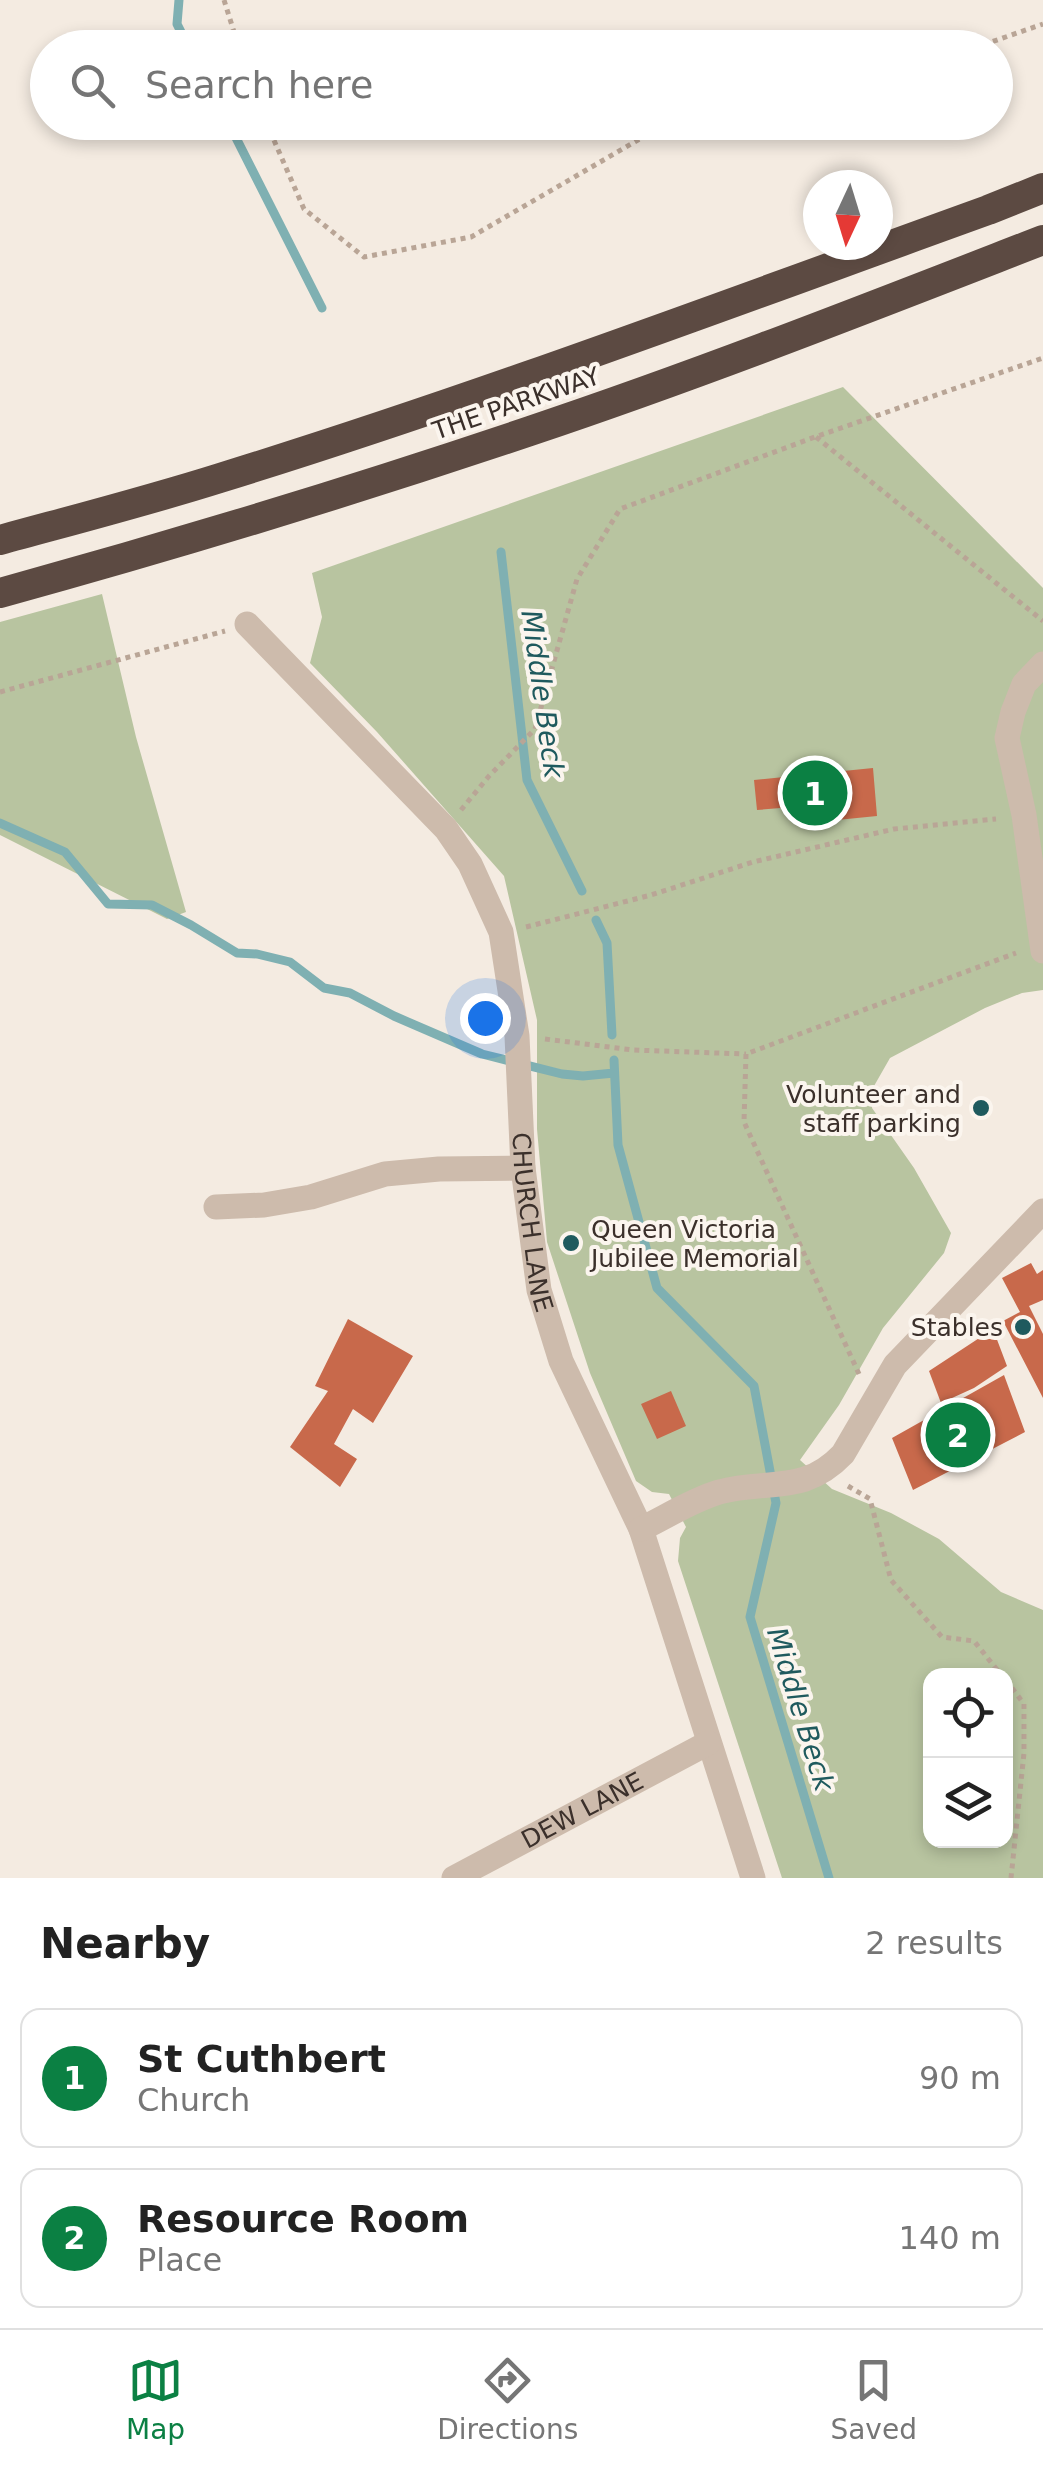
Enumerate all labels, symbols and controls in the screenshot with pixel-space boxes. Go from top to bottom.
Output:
search box [30,30,1013,140]
icon: search [65,58,120,113]
text: Search here [145,63,373,107]
north arrow [803,170,893,260]
street label: THE PARKWAY [428,361,604,446]
water label: Middle Beck [514,608,571,782]
pin: 1 [782,756,848,830]
your location [460,993,511,1044]
place label: Volunteer and staff parking [786,1080,961,1138]
marker: Volunteer and staff parking [970,1097,992,1119]
street label: CHURCH LANE [506,1132,559,1316]
place label: Queen Victoria Jubilee Memorial [589,1215,799,1273]
marker: Queen Victoria Jubilee Memorial [560,1232,582,1254]
place label: Stables [911,1313,1003,1342]
marker: Stables [1012,1316,1034,1338]
pin: 2 [926,1398,990,1472]
water label: Middle Beck [760,1623,842,1797]
map controls [923,1668,1013,1848]
button: locate [923,1668,1013,1758]
button: layers [923,1758,1013,1848]
street label: DEW LANE [516,1766,648,1855]
text: Nearby [40,1919,210,1968]
text: 2 results [865,1924,1003,1962]
text: St Cuthbert [137,2037,386,2081]
text: 1 [63,2059,86,2097]
text: 90 m [919,2059,1001,2097]
text: Church [137,2081,250,2119]
text: Resource Room [137,2197,469,2241]
text: 2 [63,2219,86,2257]
text: 140 m [899,2219,1001,2257]
text: Place [137,2241,222,2279]
tab: Map [126,2353,185,2446]
tab: Directions [437,2353,578,2446]
tab: Saved [830,2353,917,2446]

